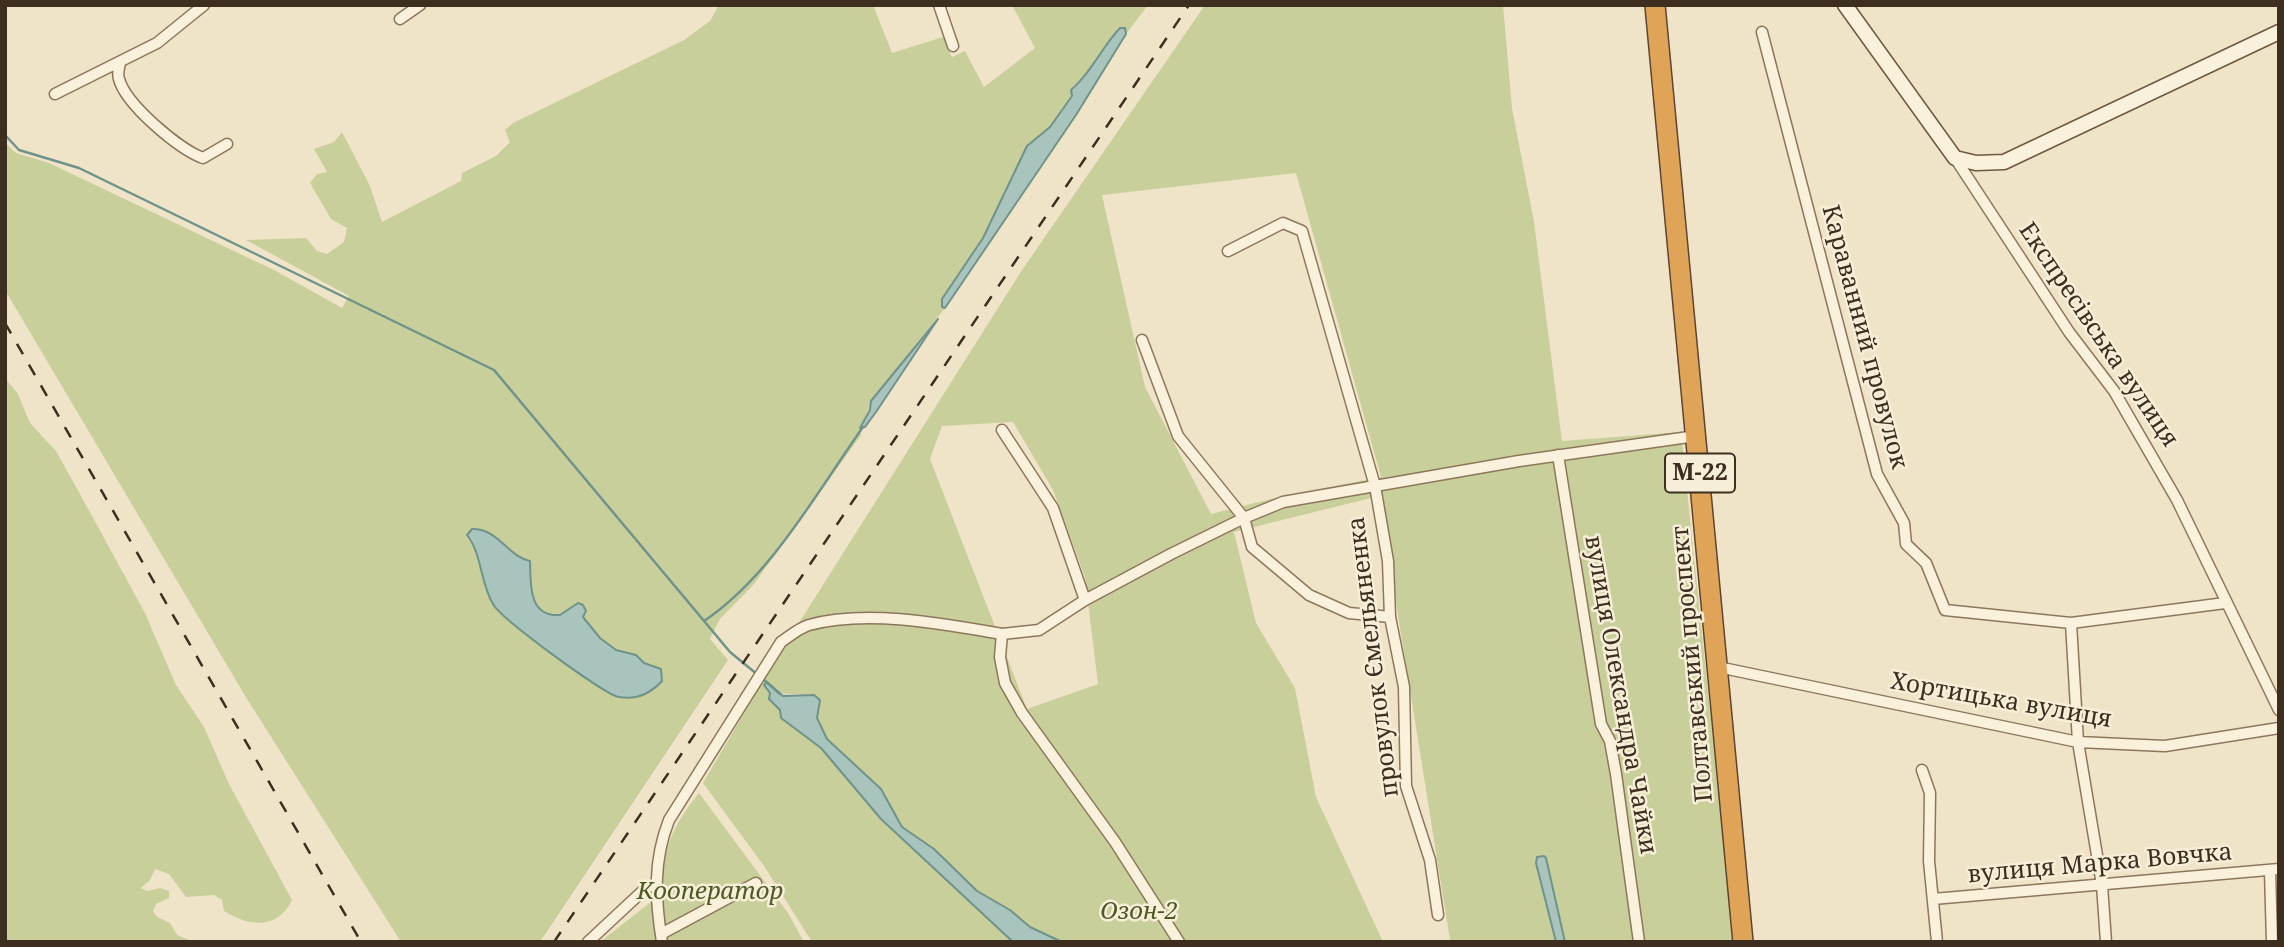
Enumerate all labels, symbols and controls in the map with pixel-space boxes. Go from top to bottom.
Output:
street label: Караванний провулок [1815,202,1913,472]
street label: Експресівська вулиця [2012,217,2184,453]
road number: М-22 [1665,453,1735,492]
street label: провулок Ємельяненка [1342,515,1406,799]
street label: Полтавський проспект [1667,525,1719,803]
street label: вулиця Олександра Чайки [1578,533,1662,857]
street label: Хортицька вулиця [1888,667,2114,735]
street label: вулиця Марка Вовчка [1966,838,2234,890]
park label: Кооператор [637,878,783,906]
park label: Озон-2 [1100,898,1178,926]

